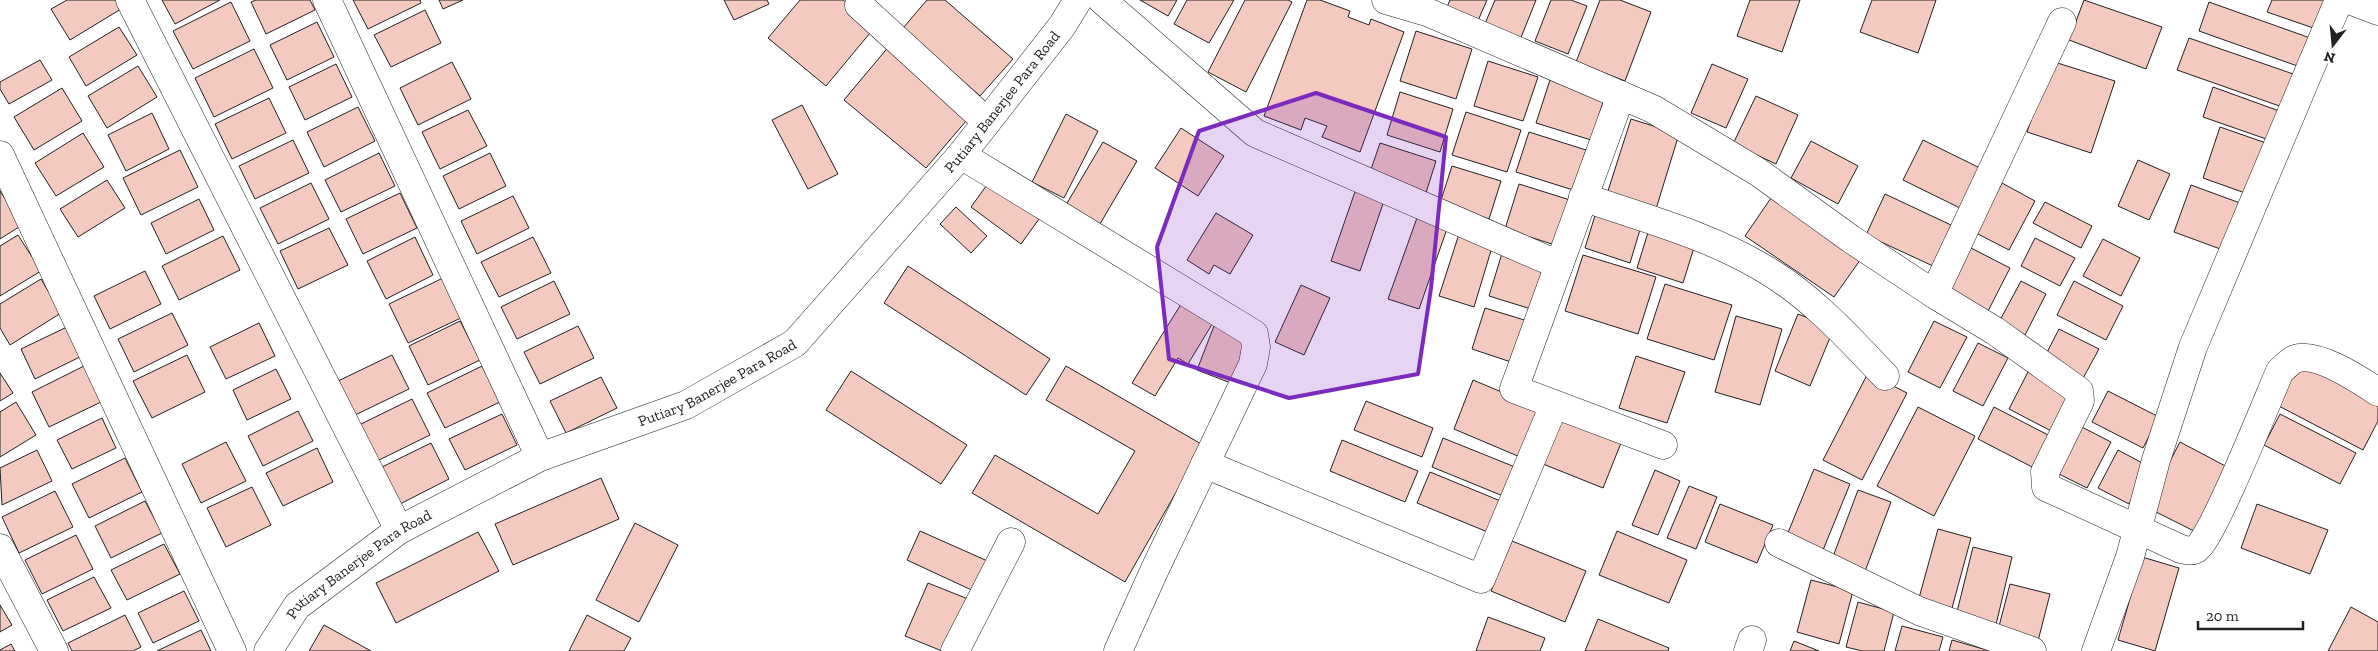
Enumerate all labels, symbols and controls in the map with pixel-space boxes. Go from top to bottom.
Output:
north arrow [2308,20,2358,70]
street label: Putiary Banerjee Para Road [941,27,1064,176]
text: N [2322,47,2337,67]
street label: Putiary Banerjee Para Road [636,335,800,430]
street label: Putiary Banerjee Para Road [282,506,435,622]
scale bar [2198,598,2303,630]
text: 20 m [2206,607,2239,625]

